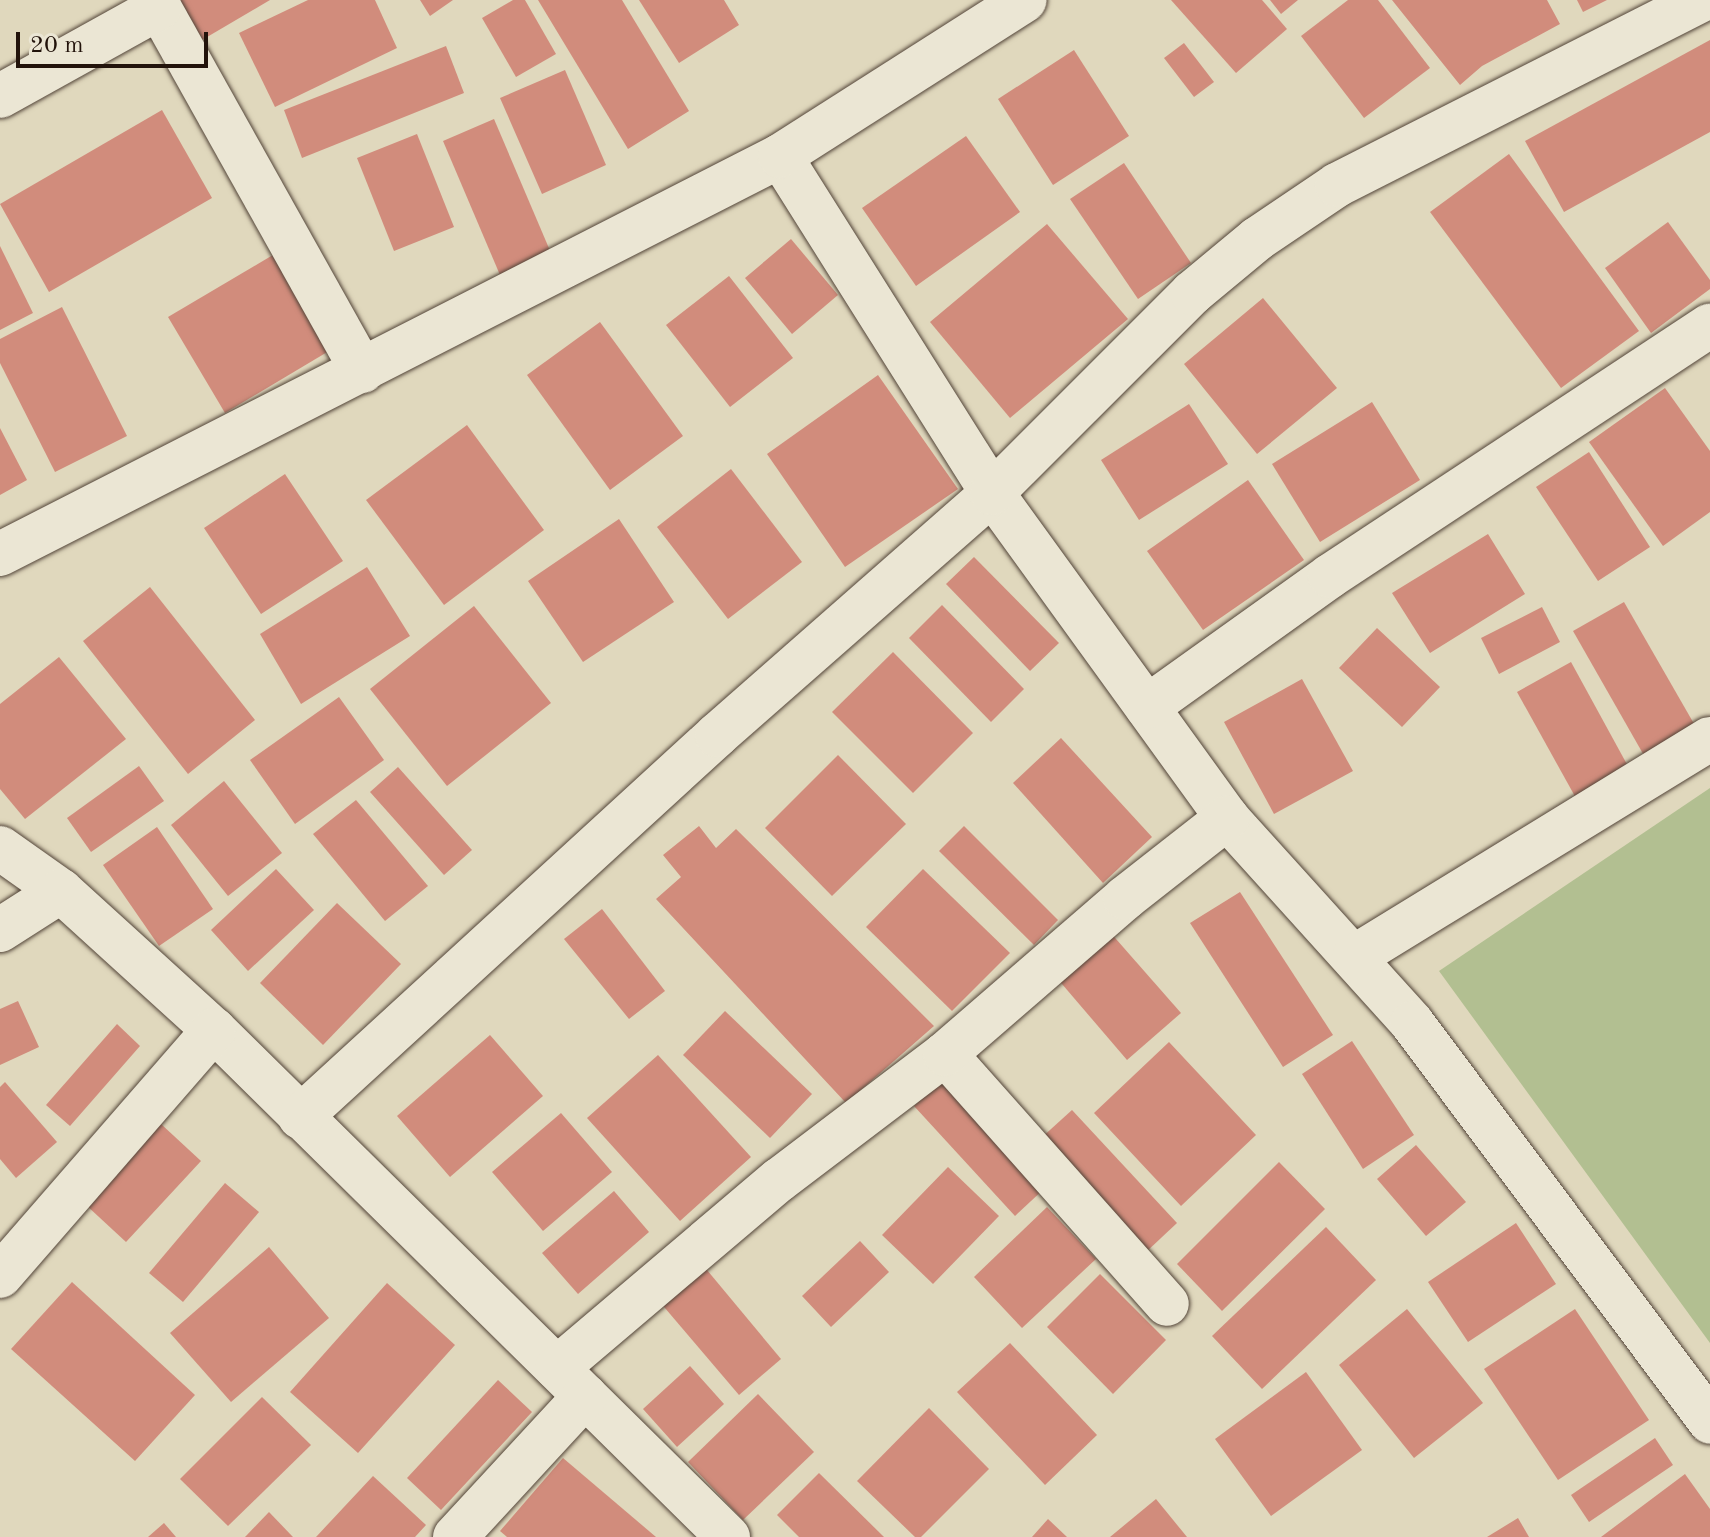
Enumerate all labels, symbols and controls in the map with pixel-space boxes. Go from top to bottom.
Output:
scale bar [20,16,212,66]
text: 20 m [30,34,84,58]

